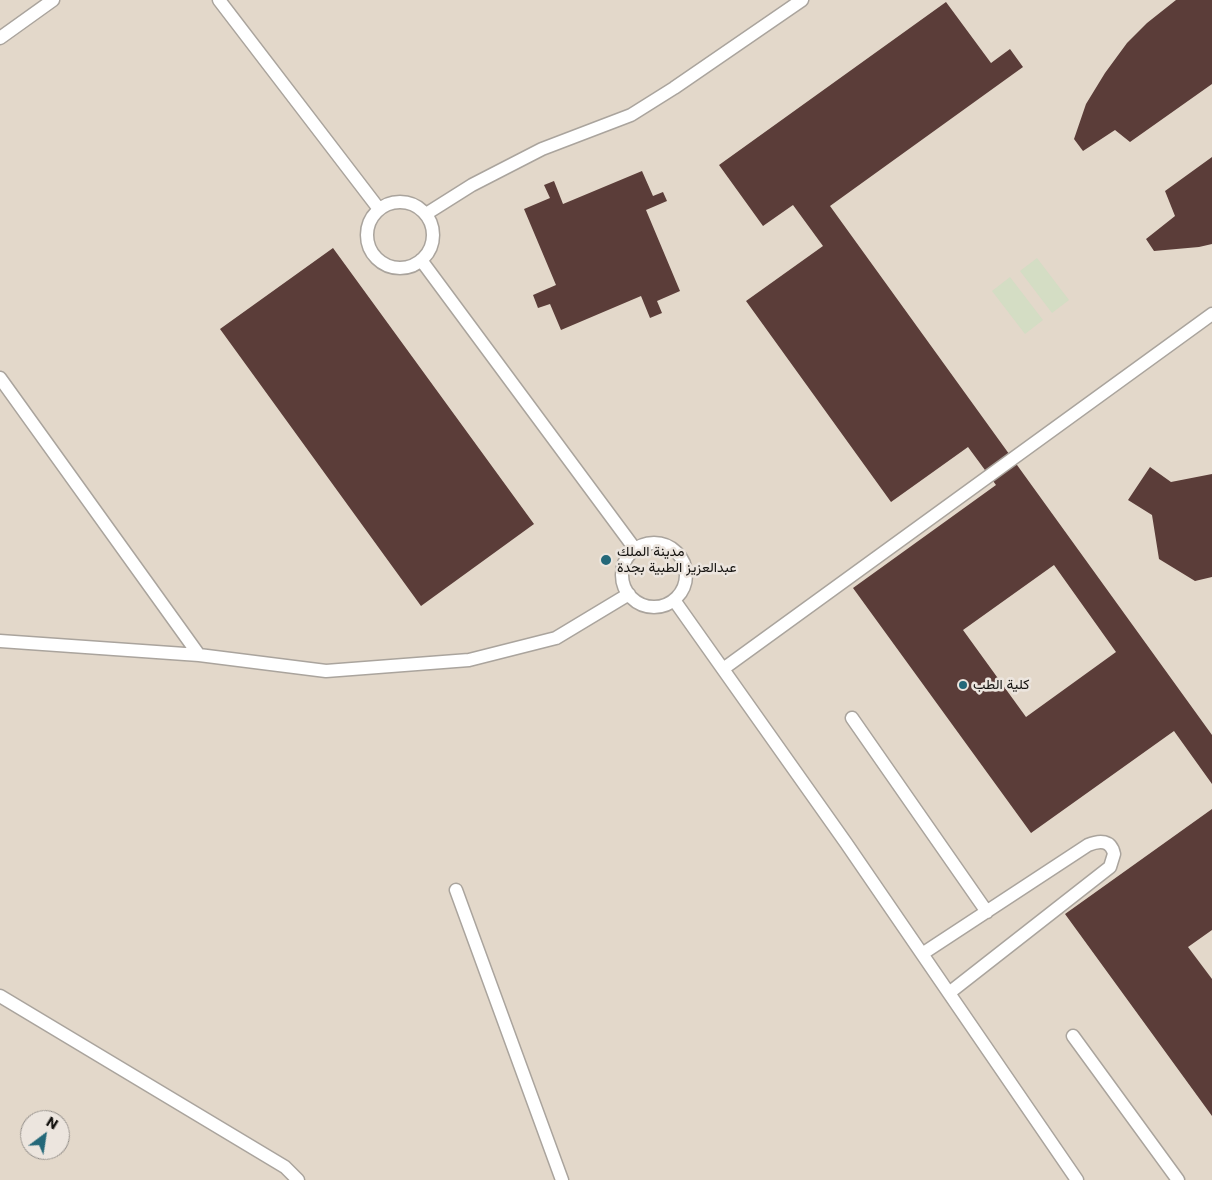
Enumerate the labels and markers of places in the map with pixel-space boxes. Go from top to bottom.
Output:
place label: مدينة الملك عبدالعزيز الطبية بجدة [617,544,737,576]
marker: مدينة الملك عبدالعزيز الطبية بجدة [599,553,613,567]
place label: كلية الطب [973,677,1029,693]
marker: كلية الطب [957,679,969,691]

